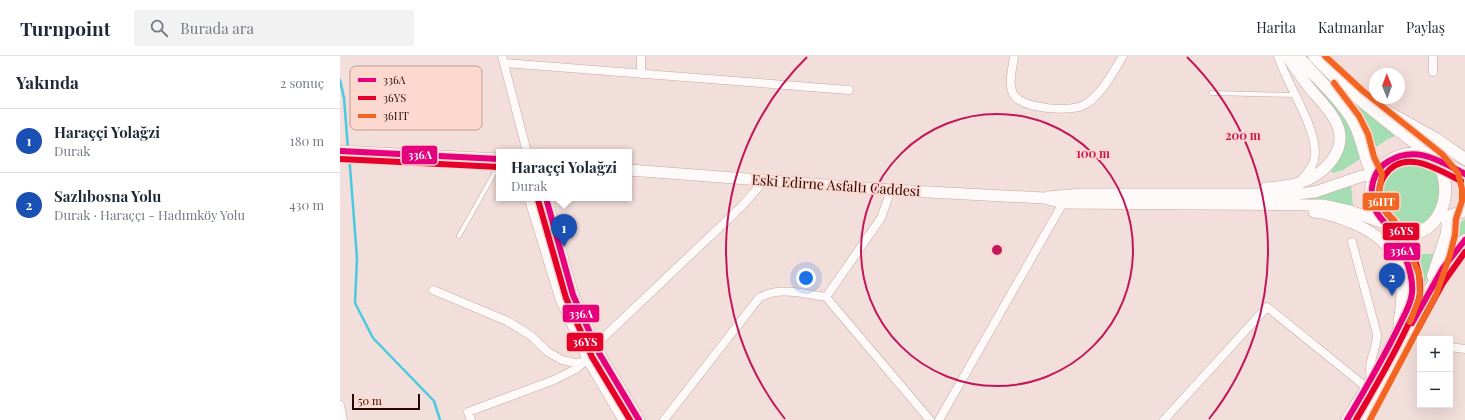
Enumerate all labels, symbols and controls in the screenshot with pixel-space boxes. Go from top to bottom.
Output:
search box [134,10,414,46]
text: Turnpoint [20,15,110,41]
icon: search [148,17,170,39]
text: Burada ara [180,18,254,38]
text: Harita [1256,18,1296,37]
text: Katmanlar [1318,18,1384,37]
text: Paylaş [1406,18,1445,37]
legend [350,66,482,130]
north arrow [1369,68,1405,104]
text: Yakında [16,71,79,93]
text: 336A [383,72,406,87]
text: 2 sonuç [280,74,324,91]
text: 36YS [383,90,406,105]
text: 36HT [383,108,409,123]
text: Haraççi Yolağzi [54,122,160,142]
text: 200 m [1225,127,1261,143]
text: 1 [27,132,31,149]
text: 180 m [290,132,324,149]
text: Durak [54,142,90,159]
line badge: 336A [401,145,438,165]
text: 100 m [1076,145,1110,161]
text: 336A [408,147,433,162]
popup [496,149,632,201]
text: Haraççi Yolağzi [511,157,617,177]
street label: Eski Edirne Asfaltı Caddesi [751,170,921,200]
text: Durak [511,177,547,194]
text: Sazlıbosna Yolu [54,186,161,206]
line badge: 36HT [1362,192,1400,211]
text: 36HT [1367,194,1395,209]
text: 2 [26,196,32,213]
text: 430 m [289,196,324,213]
text: Durak · Haraççı - Hadımköy Yolu [54,206,245,223]
pin: 1 [551,214,577,247]
line badge: 36YS [1382,222,1420,241]
text: 36YS [1389,223,1413,238]
line badge: 336A [1383,242,1421,261]
centre of rings [990,243,1004,257]
text: 336A [1390,243,1415,258]
pin: 2 [1379,263,1405,296]
your location [796,268,816,288]
line badge: 336A [562,304,600,323]
text: 336A [569,306,594,321]
line badge: 36YS [566,332,604,352]
text: 36YS [573,334,597,349]
map controls [1417,336,1453,408]
button: + [1417,336,1453,372]
button: − [1417,372,1453,408]
scale bar [352,392,420,411]
text: 50 m [358,393,382,408]

